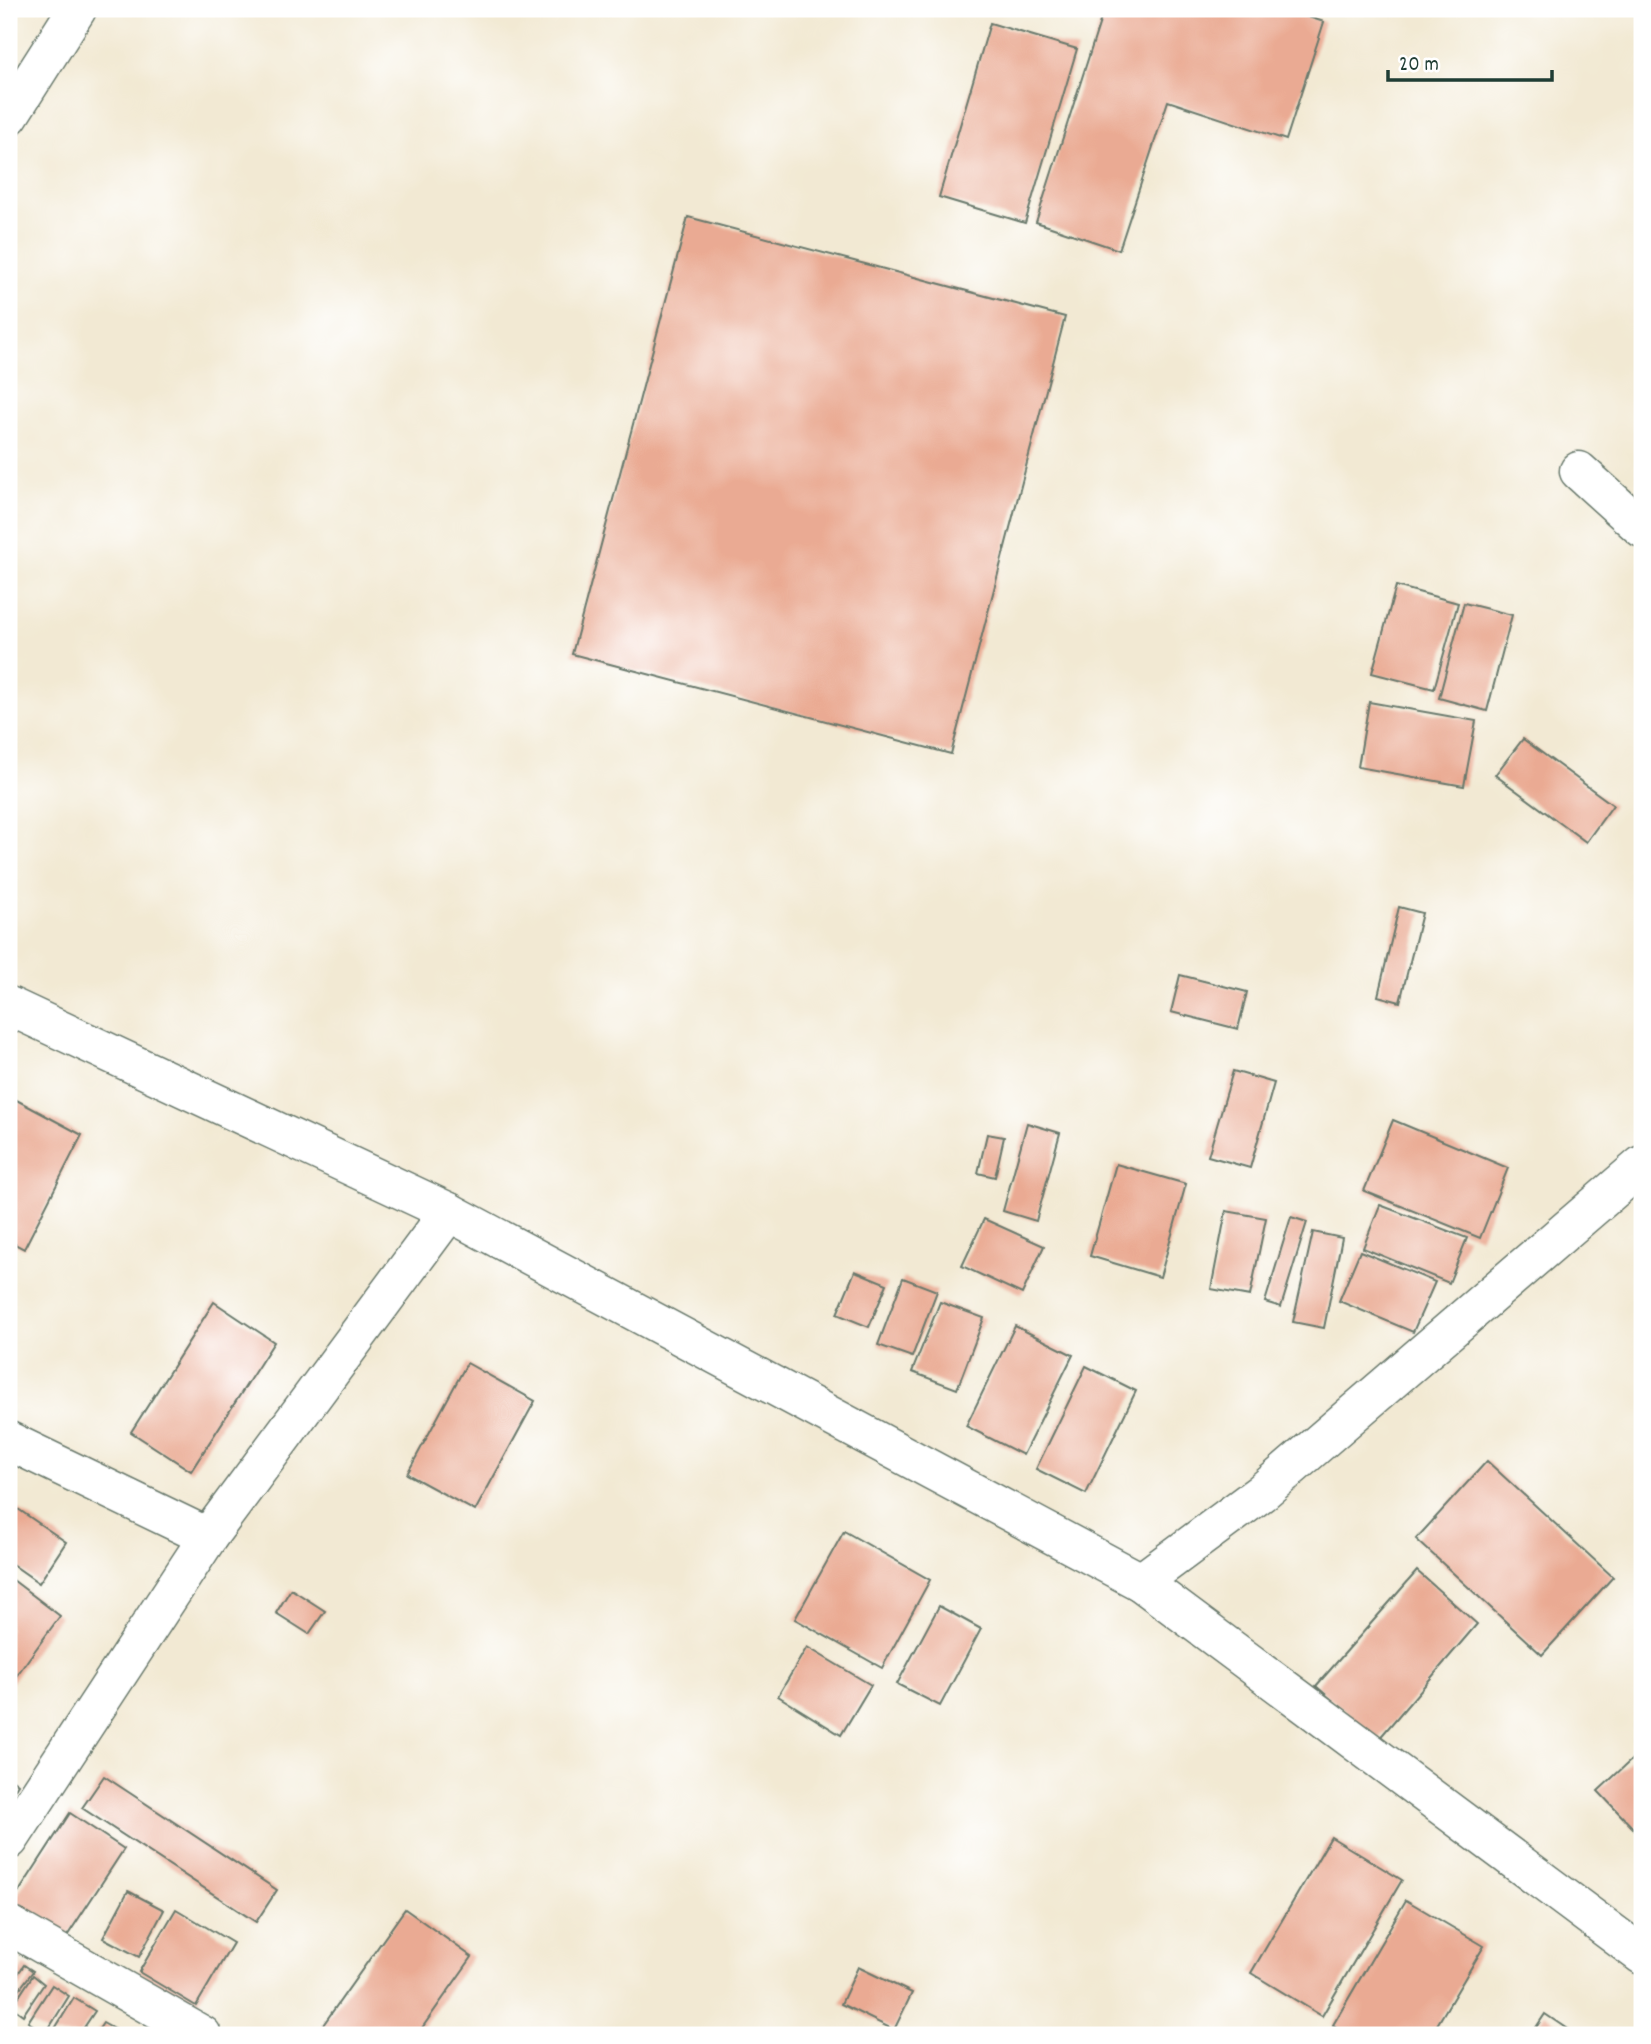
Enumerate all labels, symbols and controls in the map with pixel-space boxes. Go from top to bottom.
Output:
scale bar [1388,38,1553,82]
text: 20 m [1399,51,1439,81]

